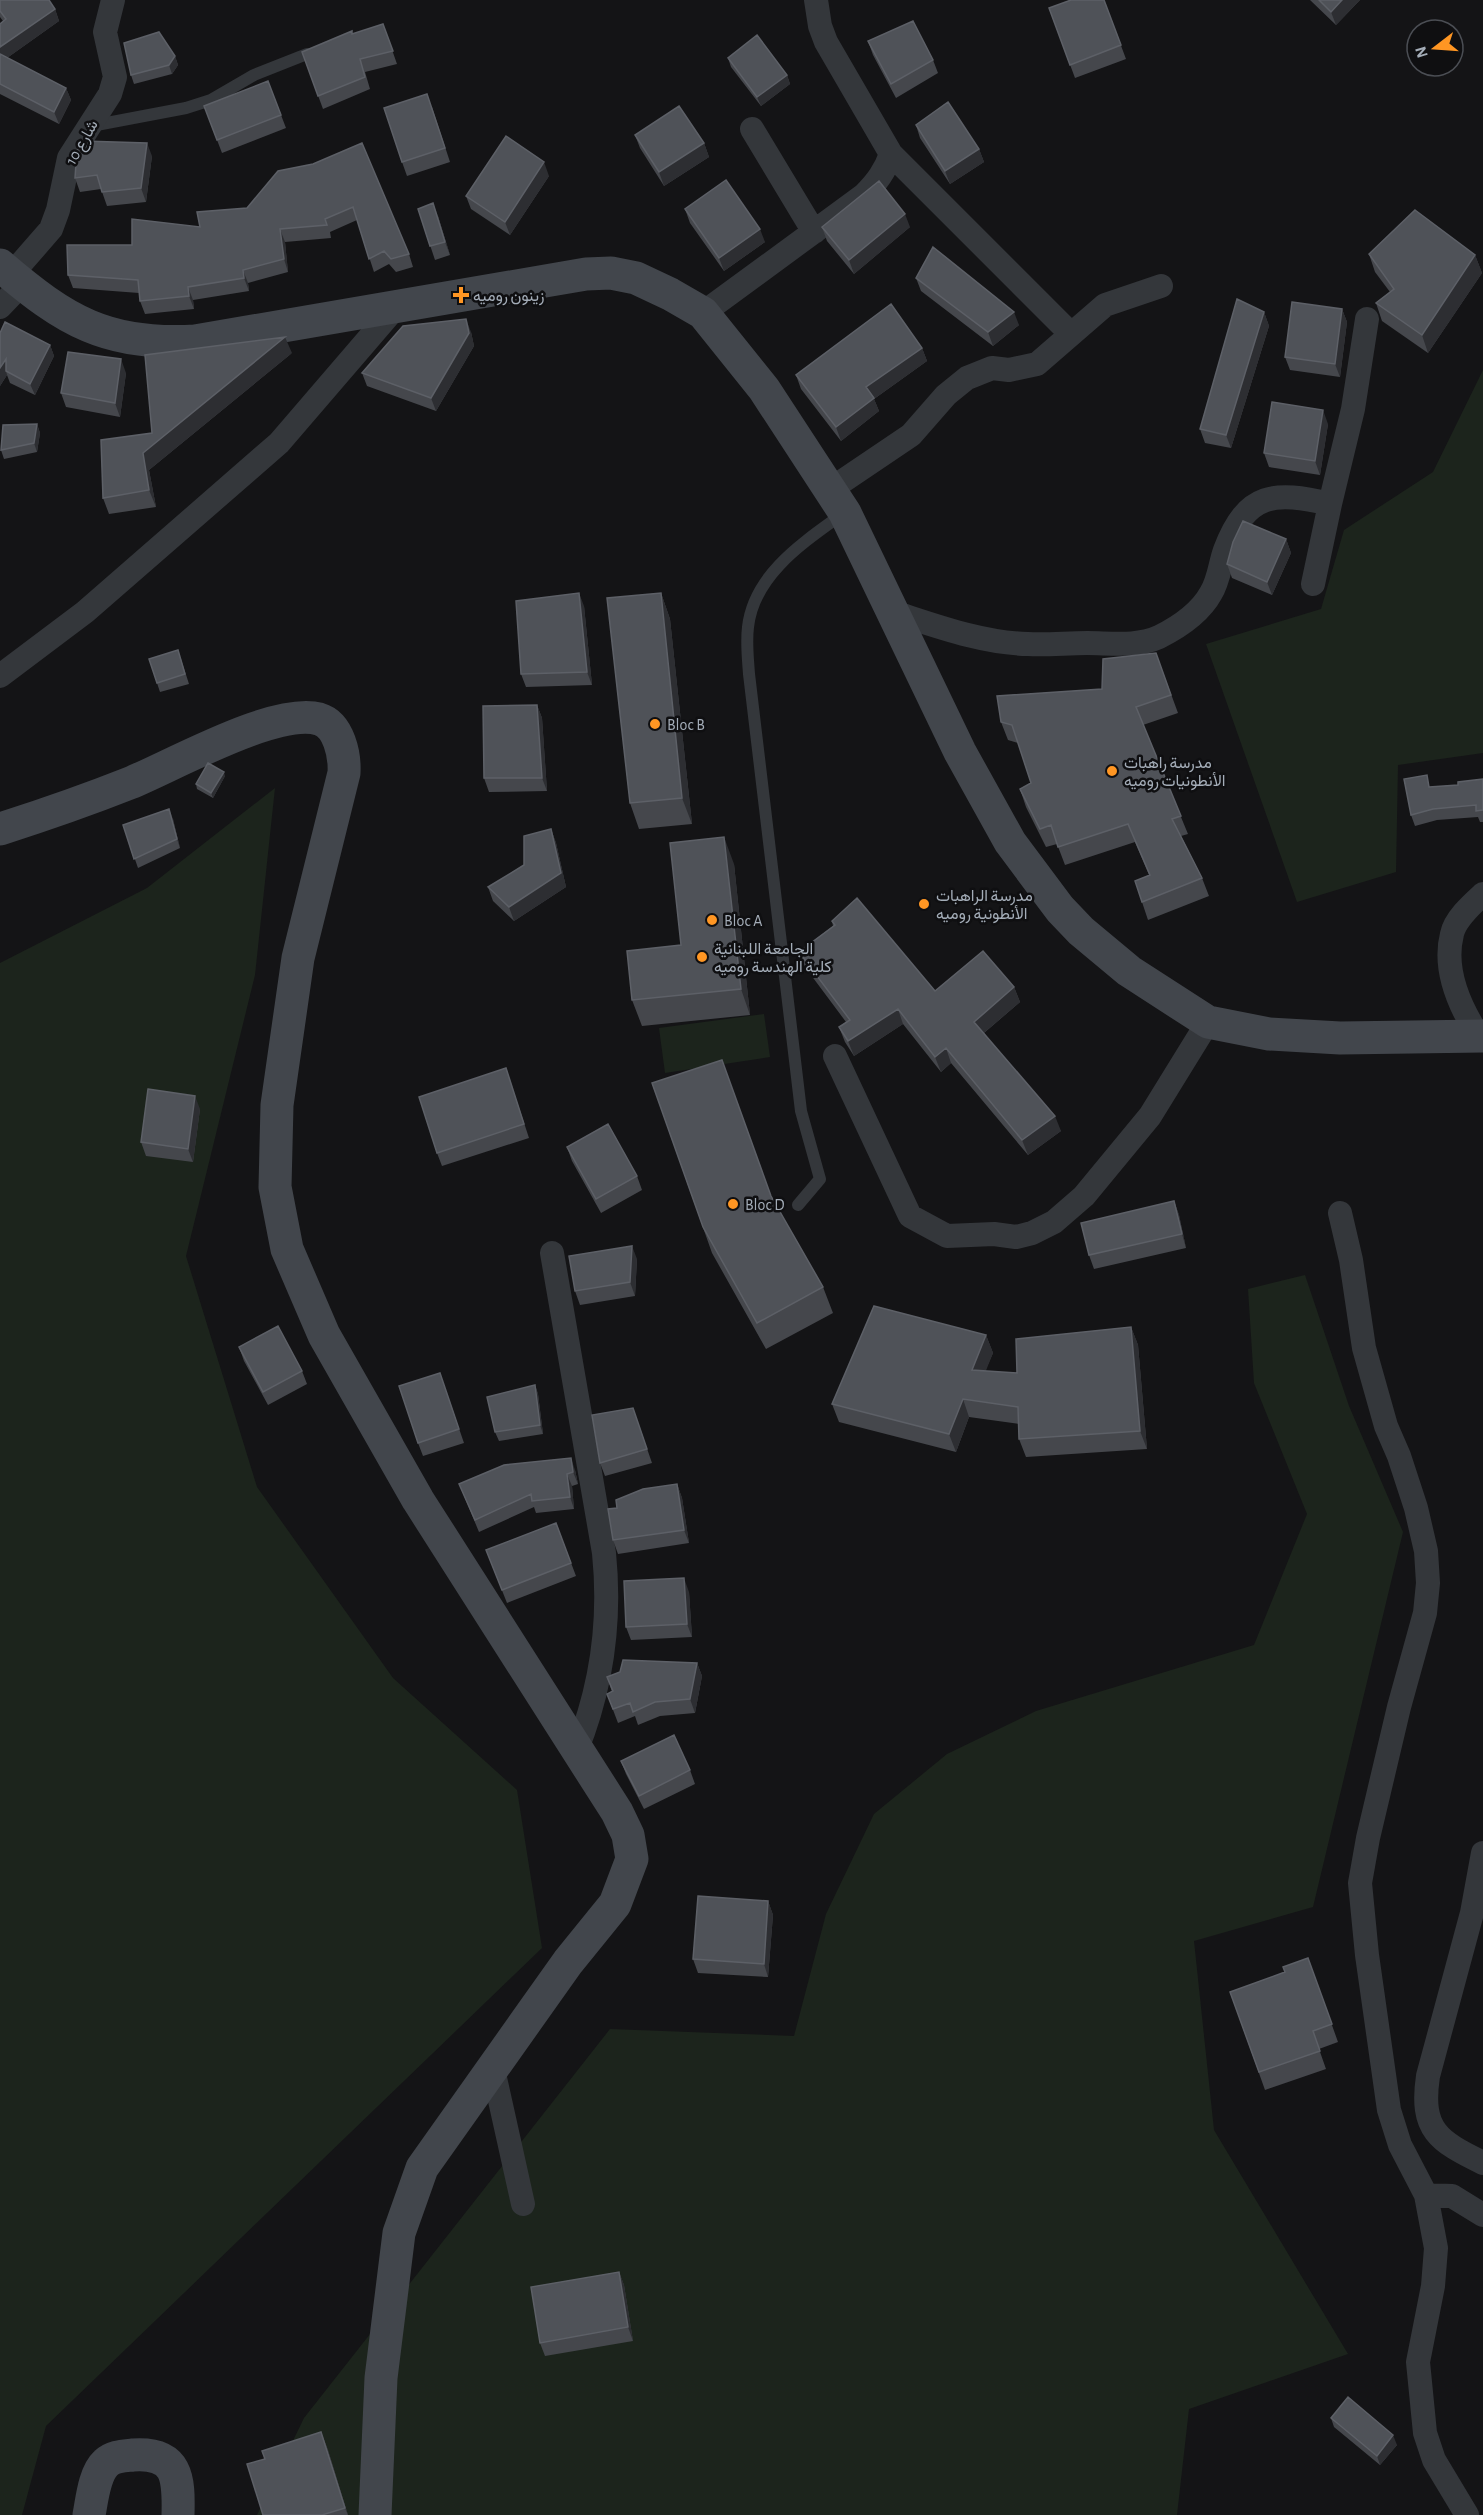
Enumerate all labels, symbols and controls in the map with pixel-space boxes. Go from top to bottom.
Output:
north arrow [1405,18,1465,78]
text: N [1412,44,1431,60]
street label: شارع 10 [63,117,104,169]
marker: زينون روميه [454,288,468,302]
place label: زينون روميه [473,288,544,306]
marker: Bloc B [648,717,662,731]
place label: Bloc B [667,717,705,733]
place label: مدرسة راهبات الأنطونيات روميه [1124,755,1225,791]
marker: مدرسة راهبات الأنطونيات روميه [1105,764,1119,778]
place label: مدرسة الراهبات الأنطونية روميه [936,888,1033,924]
marker: مدرسة الراهبات الأنطونية روميه [917,897,931,911]
marker: Bloc A [705,913,719,927]
place label: Bloc A [724,913,762,929]
place label: الجامعة اللبنانية كلية الهندسة روميه [714,941,832,977]
marker: الجامعة اللبنانية كلية الهندسة روميه [695,950,709,964]
marker: Bloc D [726,1197,740,1211]
place label: Bloc D [745,1197,785,1213]

